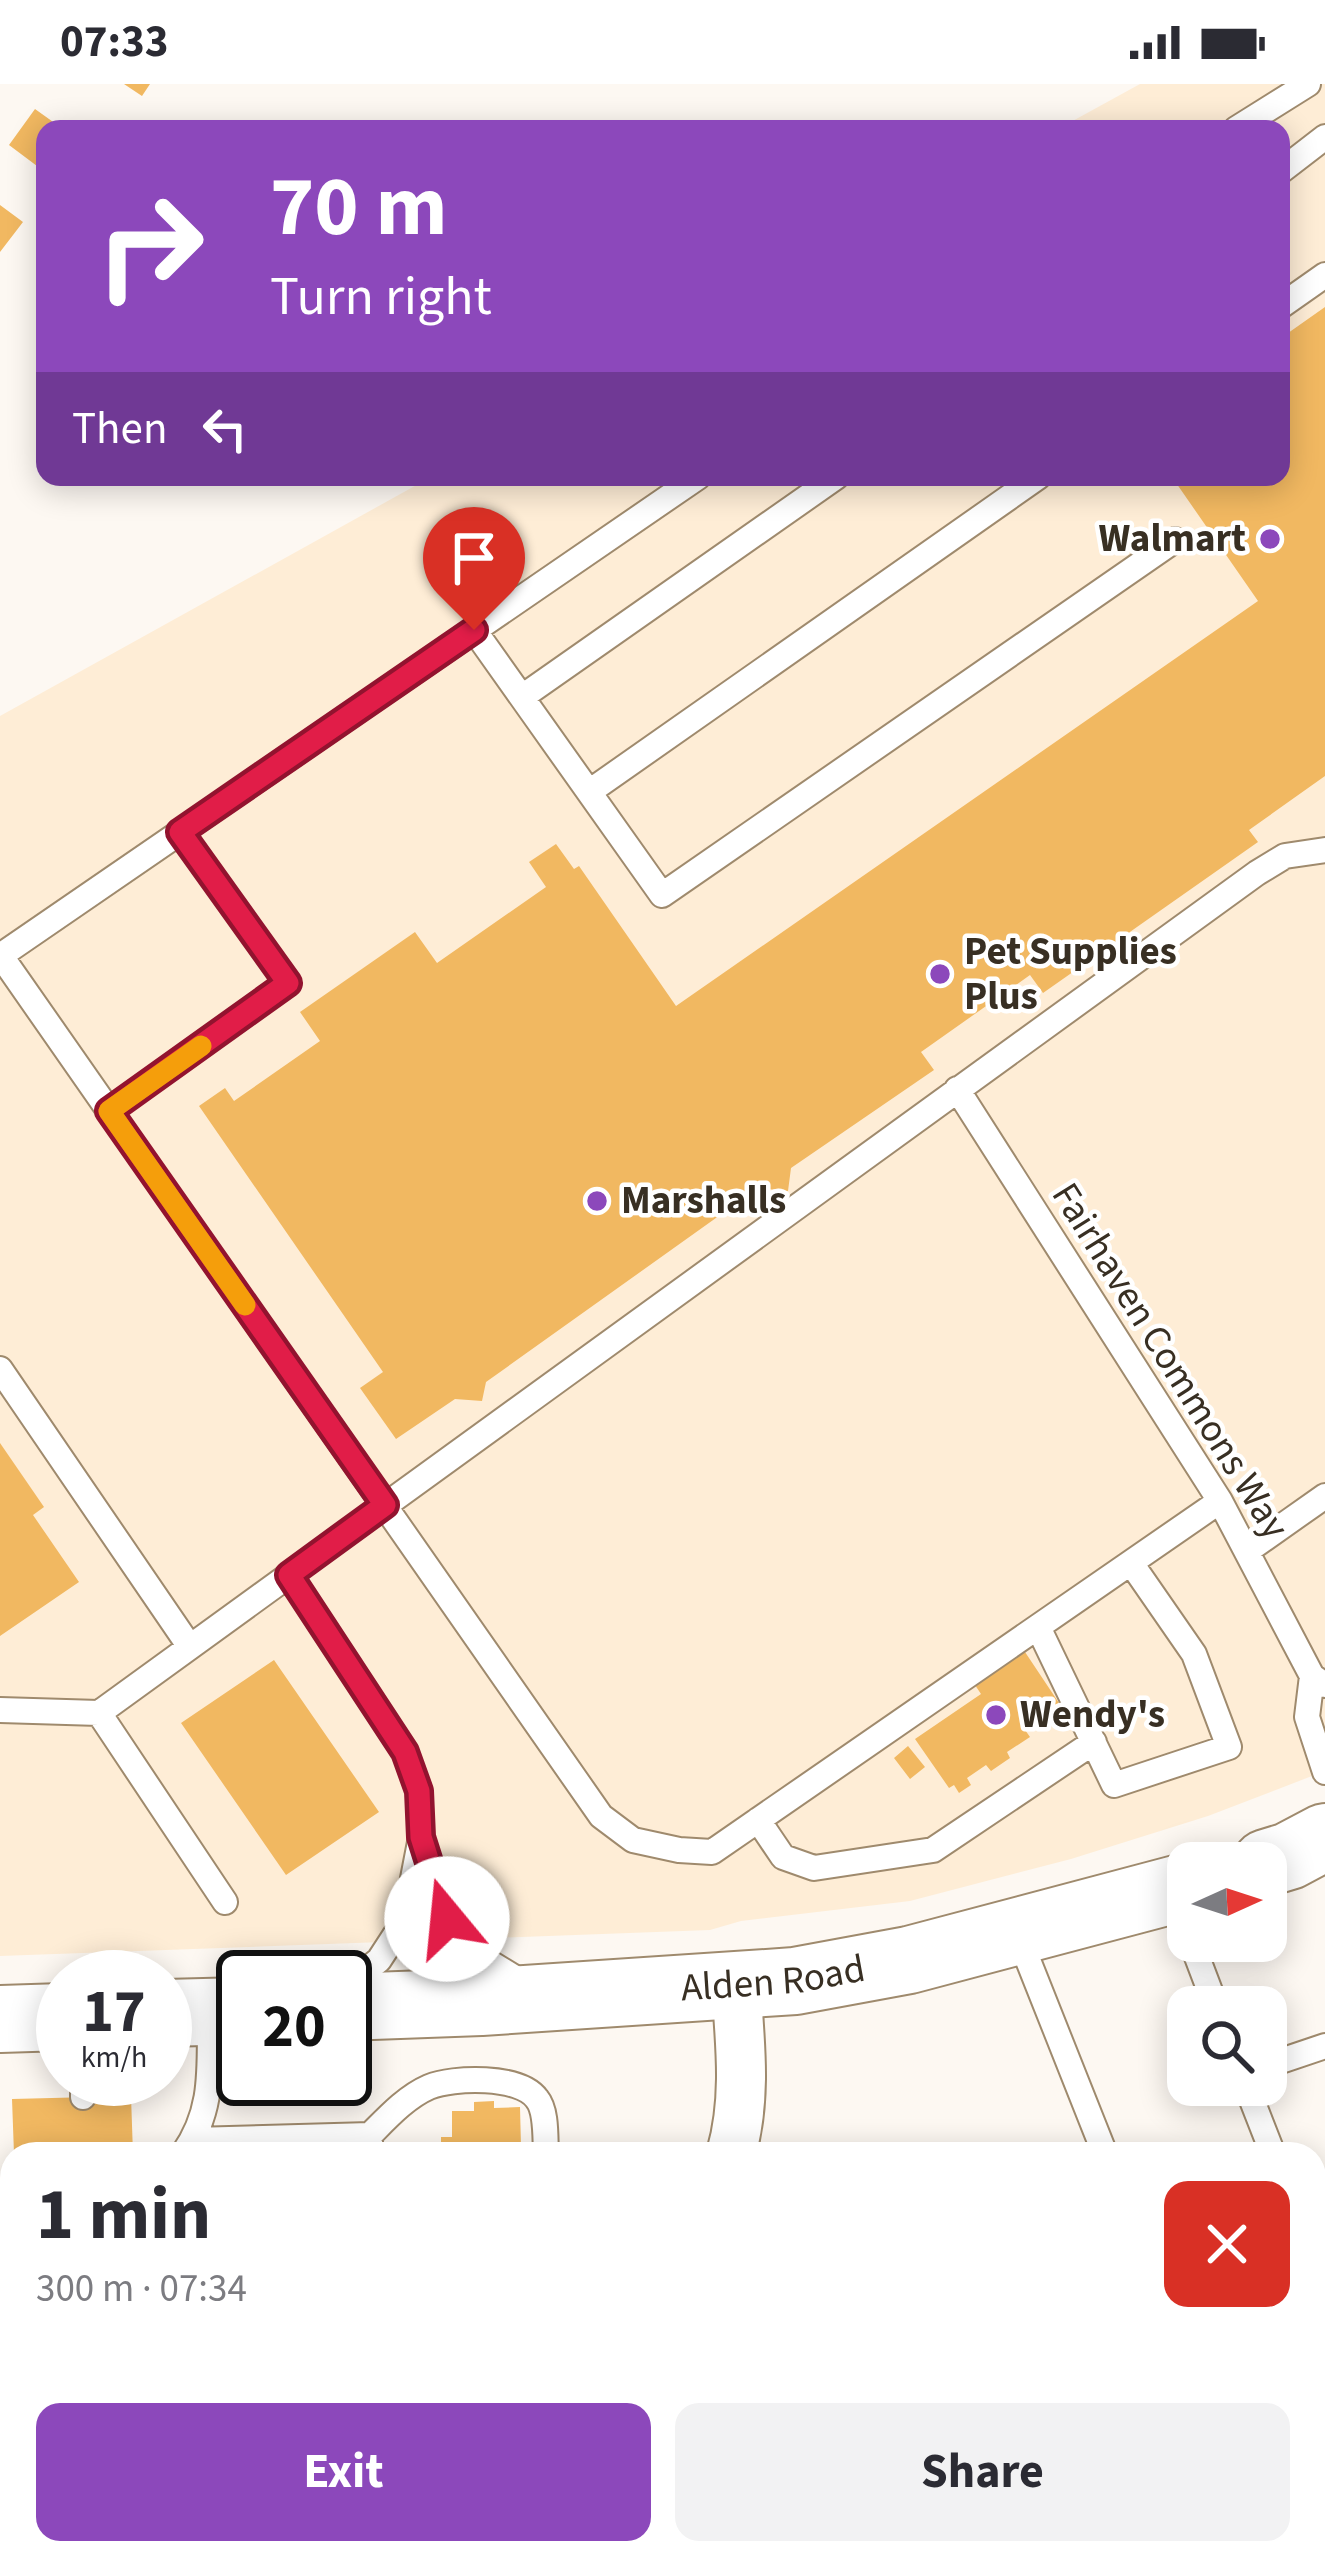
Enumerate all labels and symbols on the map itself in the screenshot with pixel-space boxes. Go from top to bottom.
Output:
pin [423,507,525,630]
place label: Walmart [1099,511,1246,567]
marker: Walmart [1257,526,1283,552]
place label: Pet Supplies Plus [964,924,1177,1025]
marker: Pet Supplies Plus [927,961,953,987]
street label: Fairhaven Commons Way [1037,1172,1303,1550]
place label: Marshalls [621,1173,786,1229]
marker: Marshalls [584,1188,610,1214]
place label: Wendy's [1020,1687,1165,1743]
marker: Wendy's [983,1702,1009,1728]
north arrow [1167,1842,1287,1962]
position arrow [384,1856,510,1982]
street label: Alden Road [679,1941,870,2017]
speed limit sign: 20 [216,1950,372,2106]

